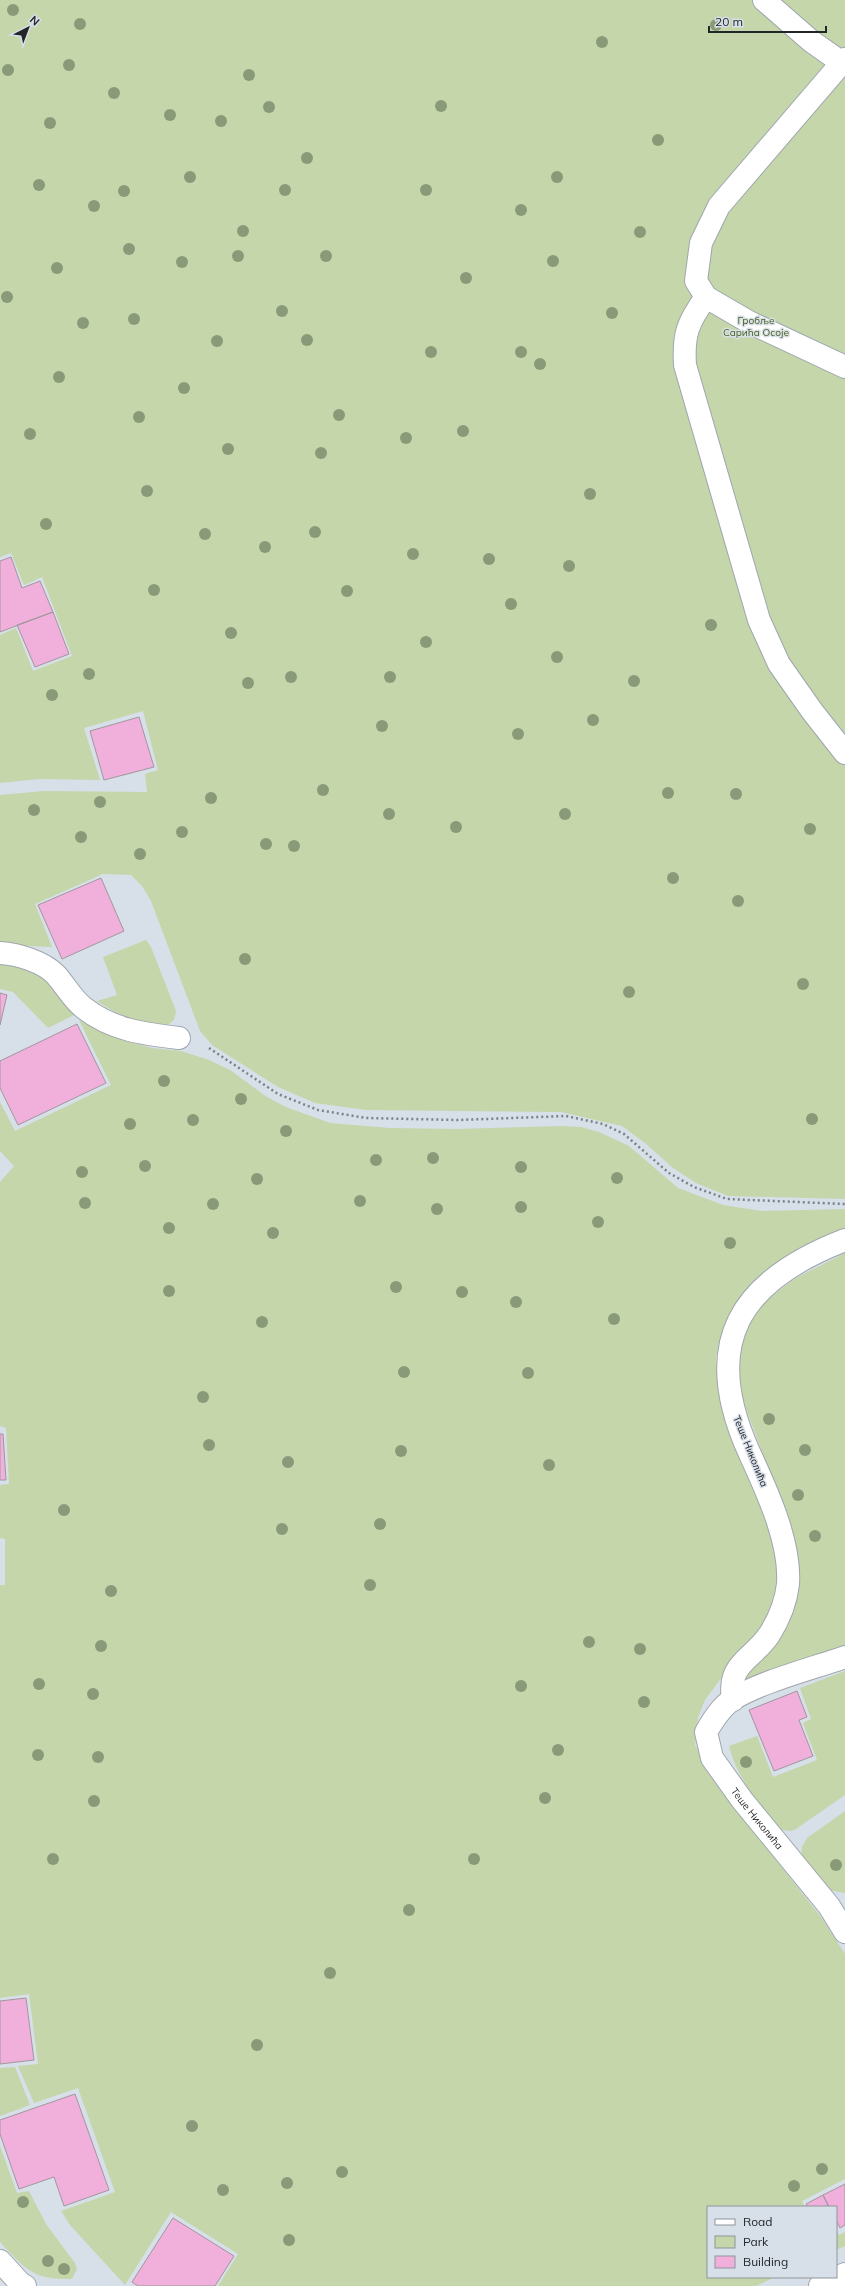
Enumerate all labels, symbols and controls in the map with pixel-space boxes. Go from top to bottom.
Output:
north arrow [8,8,48,48]
scale bar [709,8,826,34]
text: N [27,13,42,29]
text: 20 m [715,14,743,29]
park label: Гробље Сарића Осоје [723,314,790,339]
street label: Теше Николића [730,1414,771,1489]
street label: Теше Николића [728,1785,786,1852]
legend [707,2206,837,2278]
text: Road [743,2214,772,2229]
text: Park [743,2234,769,2249]
text: Building [743,2254,788,2269]

